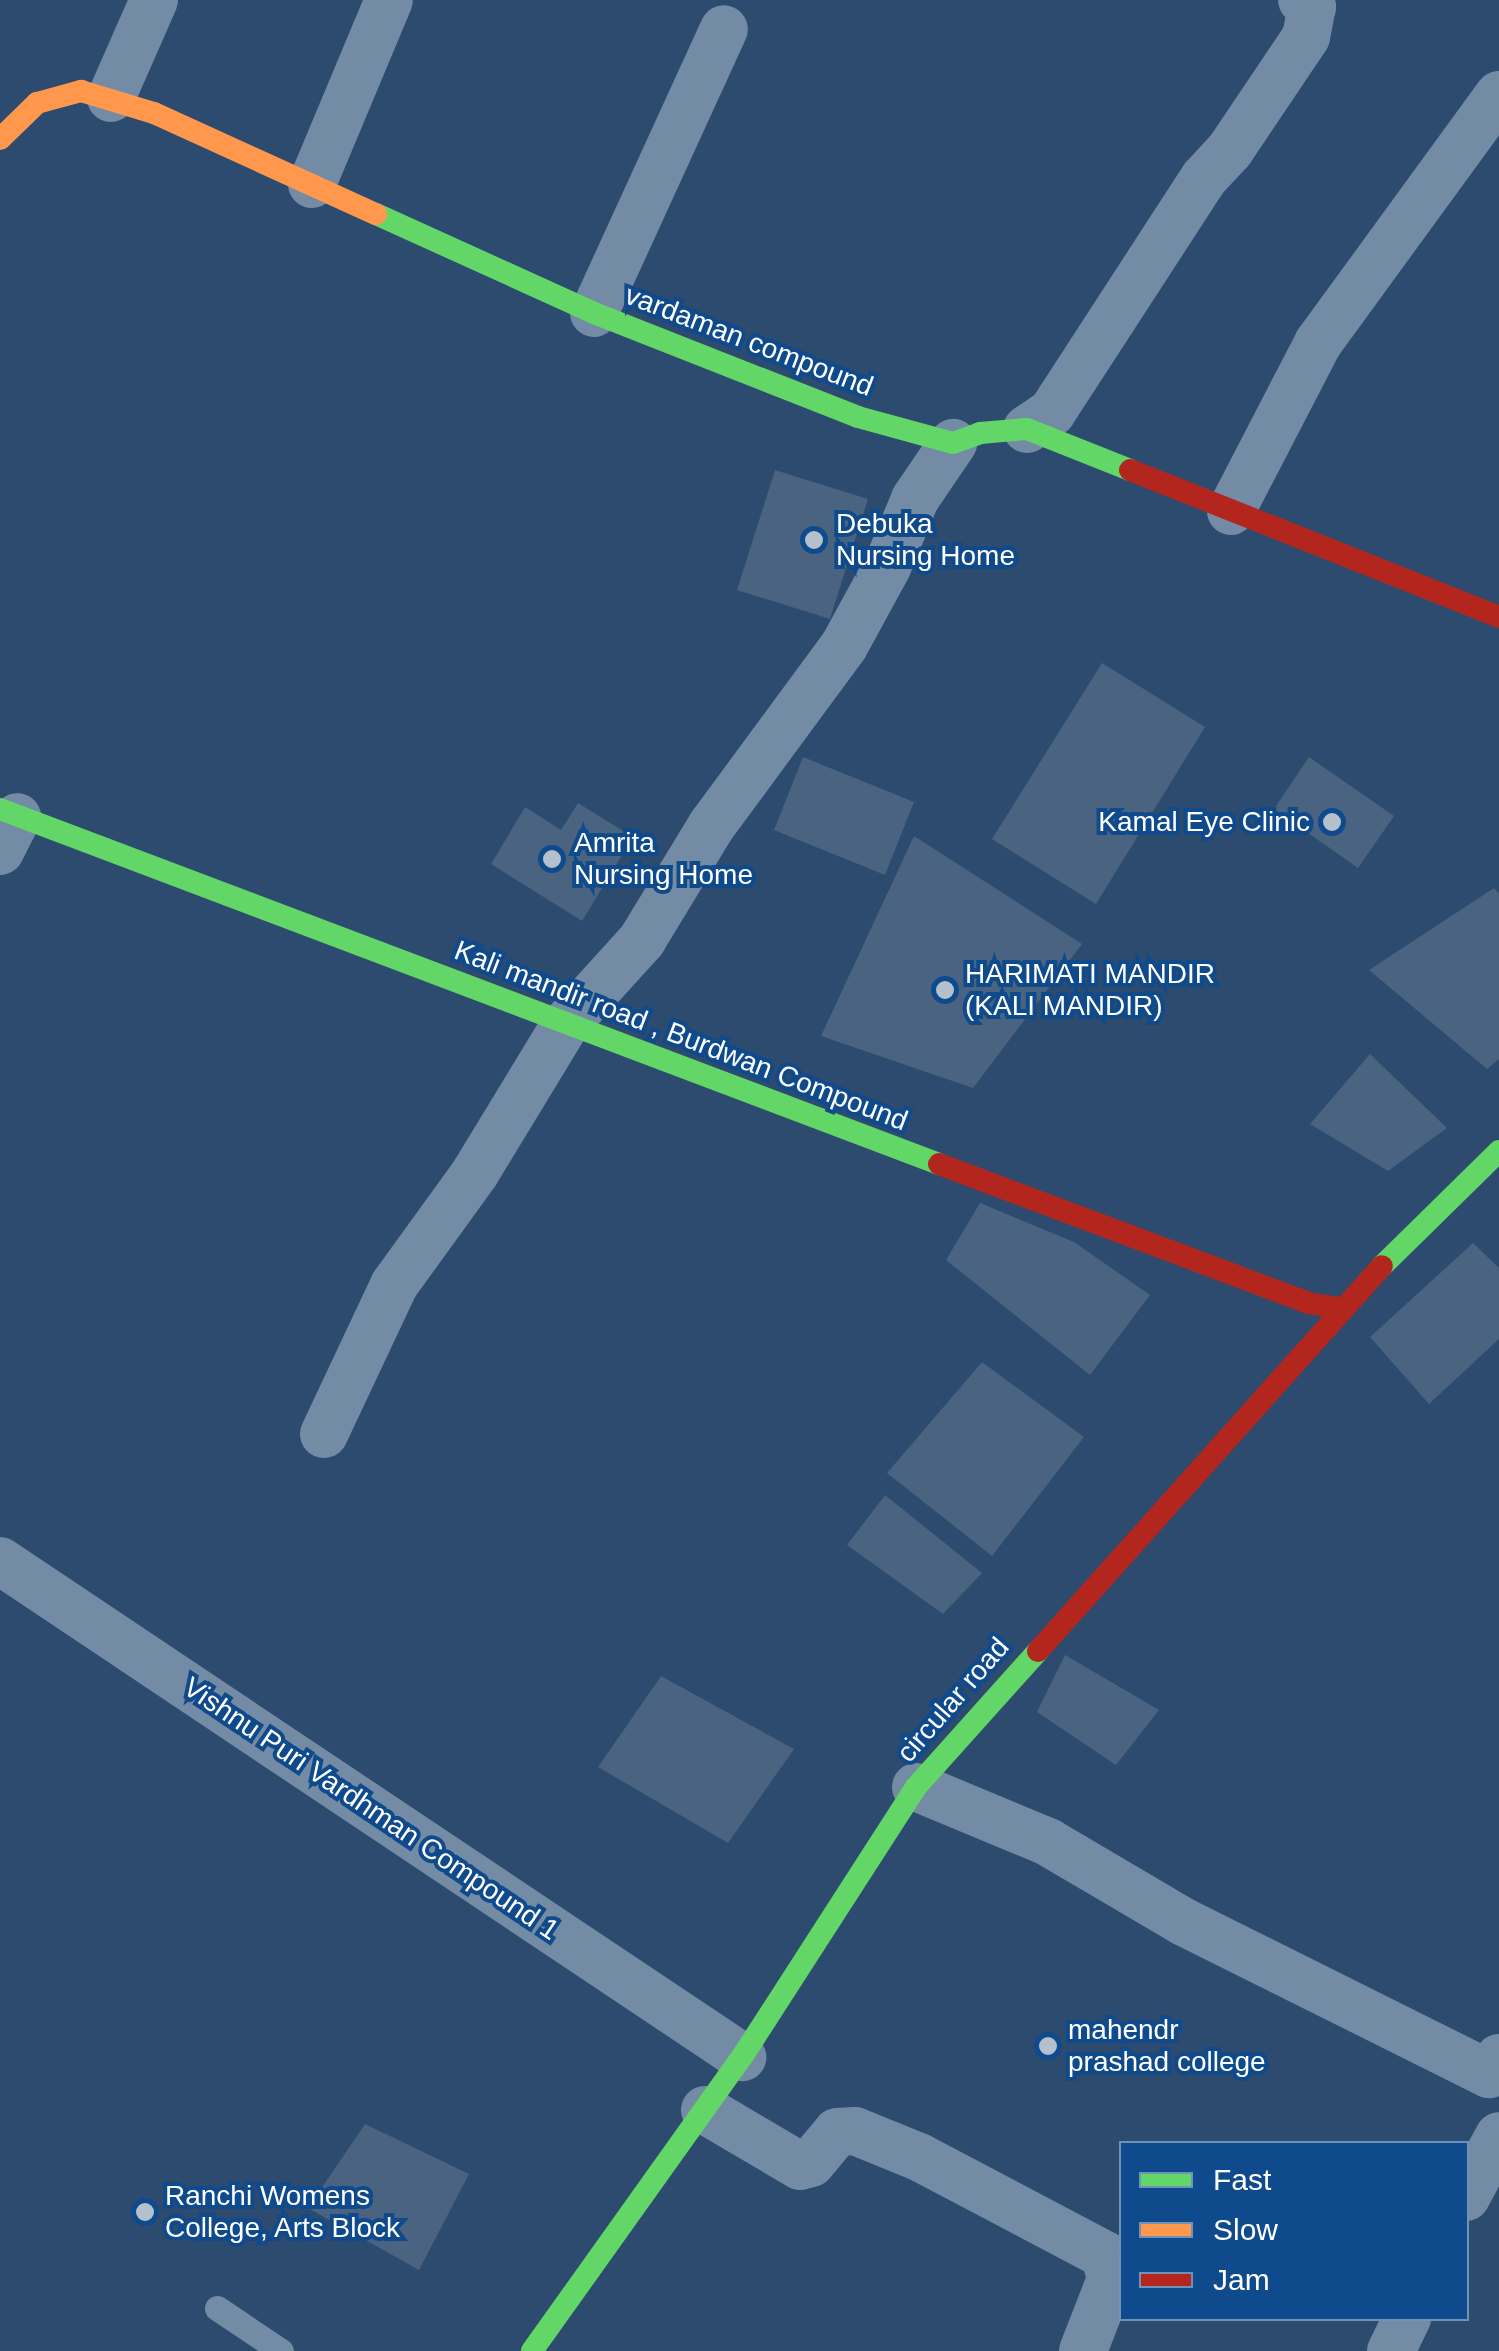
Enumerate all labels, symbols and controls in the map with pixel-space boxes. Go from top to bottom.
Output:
street label: vardaman compound [620,278,878,404]
place label: Debuka Nursing Home [836,507,1015,573]
marker: Debuka Nursing Home [801,527,827,553]
place label: Kamal Eye Clinic [1098,805,1310,839]
marker: Kamal Eye Clinic [1319,809,1345,835]
place label: Amrita Nursing Home [574,826,753,892]
marker: Amrita Nursing Home [539,846,565,872]
street label: Kali mandir road , Burdwan Compound [450,934,912,1138]
place label: HARIMATI MANDIR (KALI MANDIR) [965,957,1215,1023]
marker: HARIMATI MANDIR (KALI MANDIR) [934,979,956,1001]
street label: circular road [890,1631,1016,1769]
street label: Vishnu Puri Vardhman Compound 1 [177,1670,565,1948]
place label: mahendr prashad college [1068,2013,1266,2079]
marker: mahendr prashad college [1037,2035,1059,2057]
legend [1119,2141,1469,2321]
text: Fast [1213,2163,1271,2196]
place label: Ranchi Womens College, Arts Block [165,2179,402,2245]
marker: Ranchi Womens College, Arts Block [134,2201,156,2223]
text: Slow [1213,2213,1278,2246]
text: Jam [1213,2263,1270,2296]

